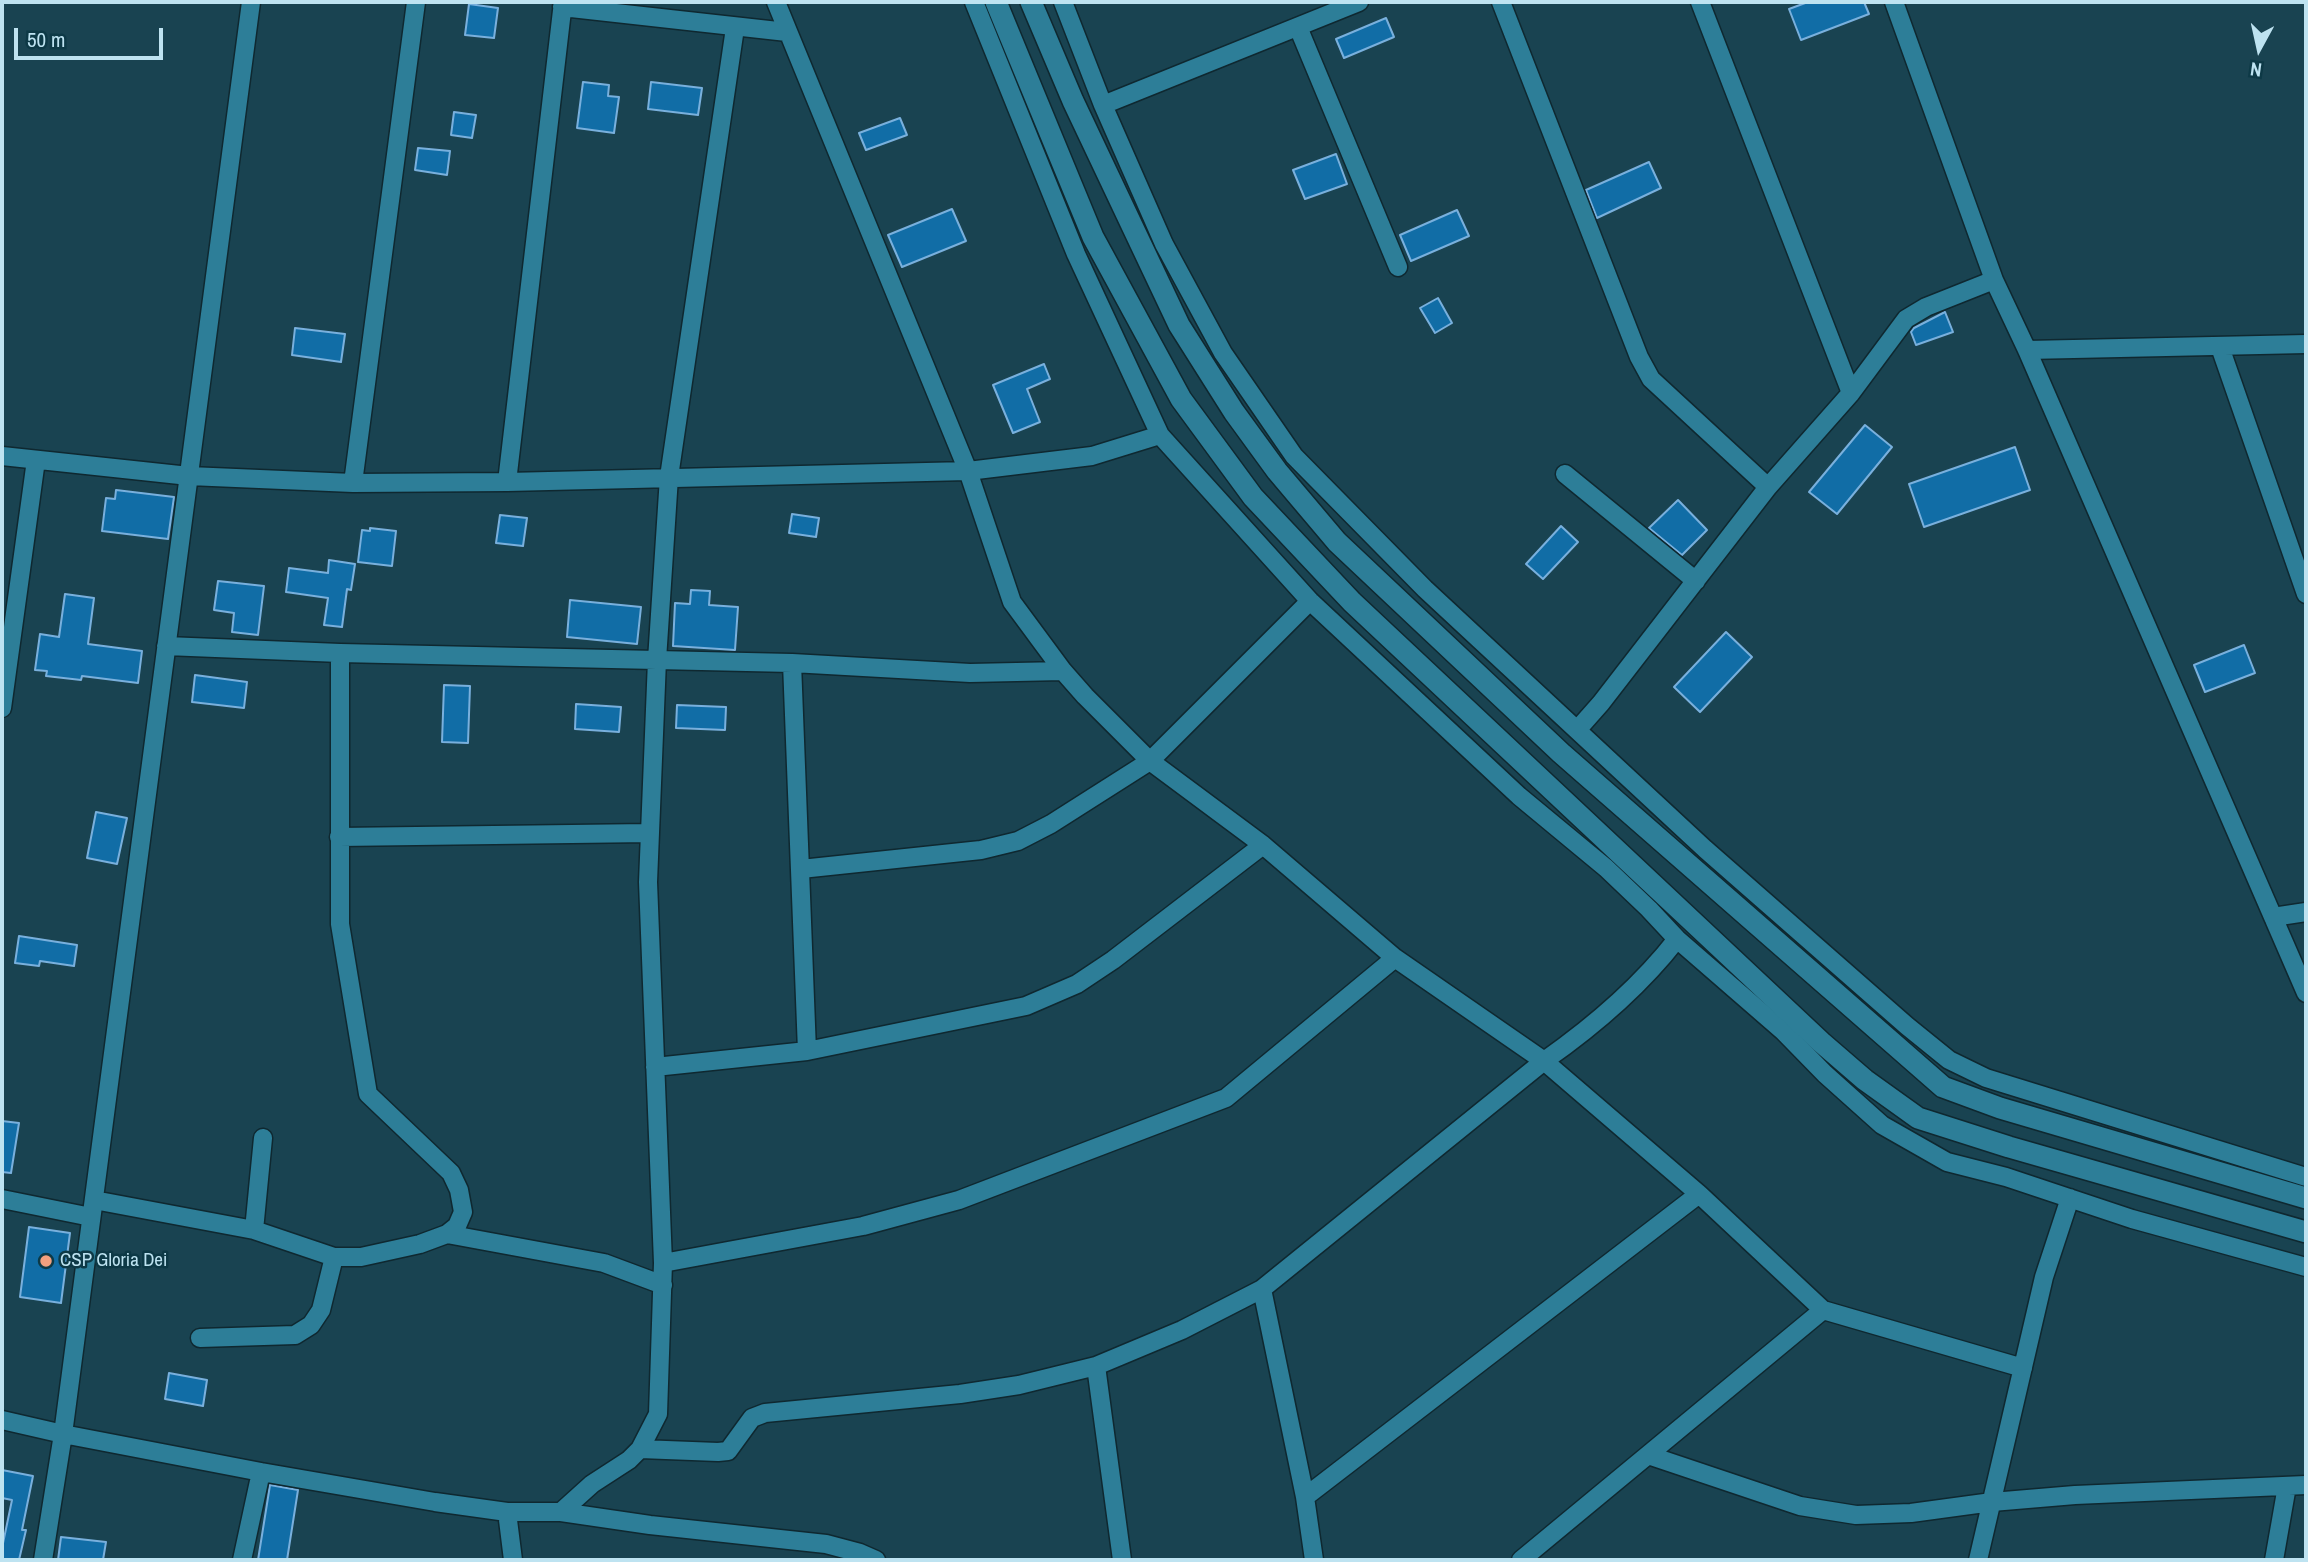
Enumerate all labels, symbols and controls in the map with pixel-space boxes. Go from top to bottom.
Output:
scale bar [18,14,166,58]
north arrow [2224,14,2294,84]
text: 50 m [27,25,65,54]
text: N [2249,56,2263,83]
place label: CSP Gloria Dei [60,1250,167,1272]
marker: CSP Gloria Dei [38,1253,54,1269]

